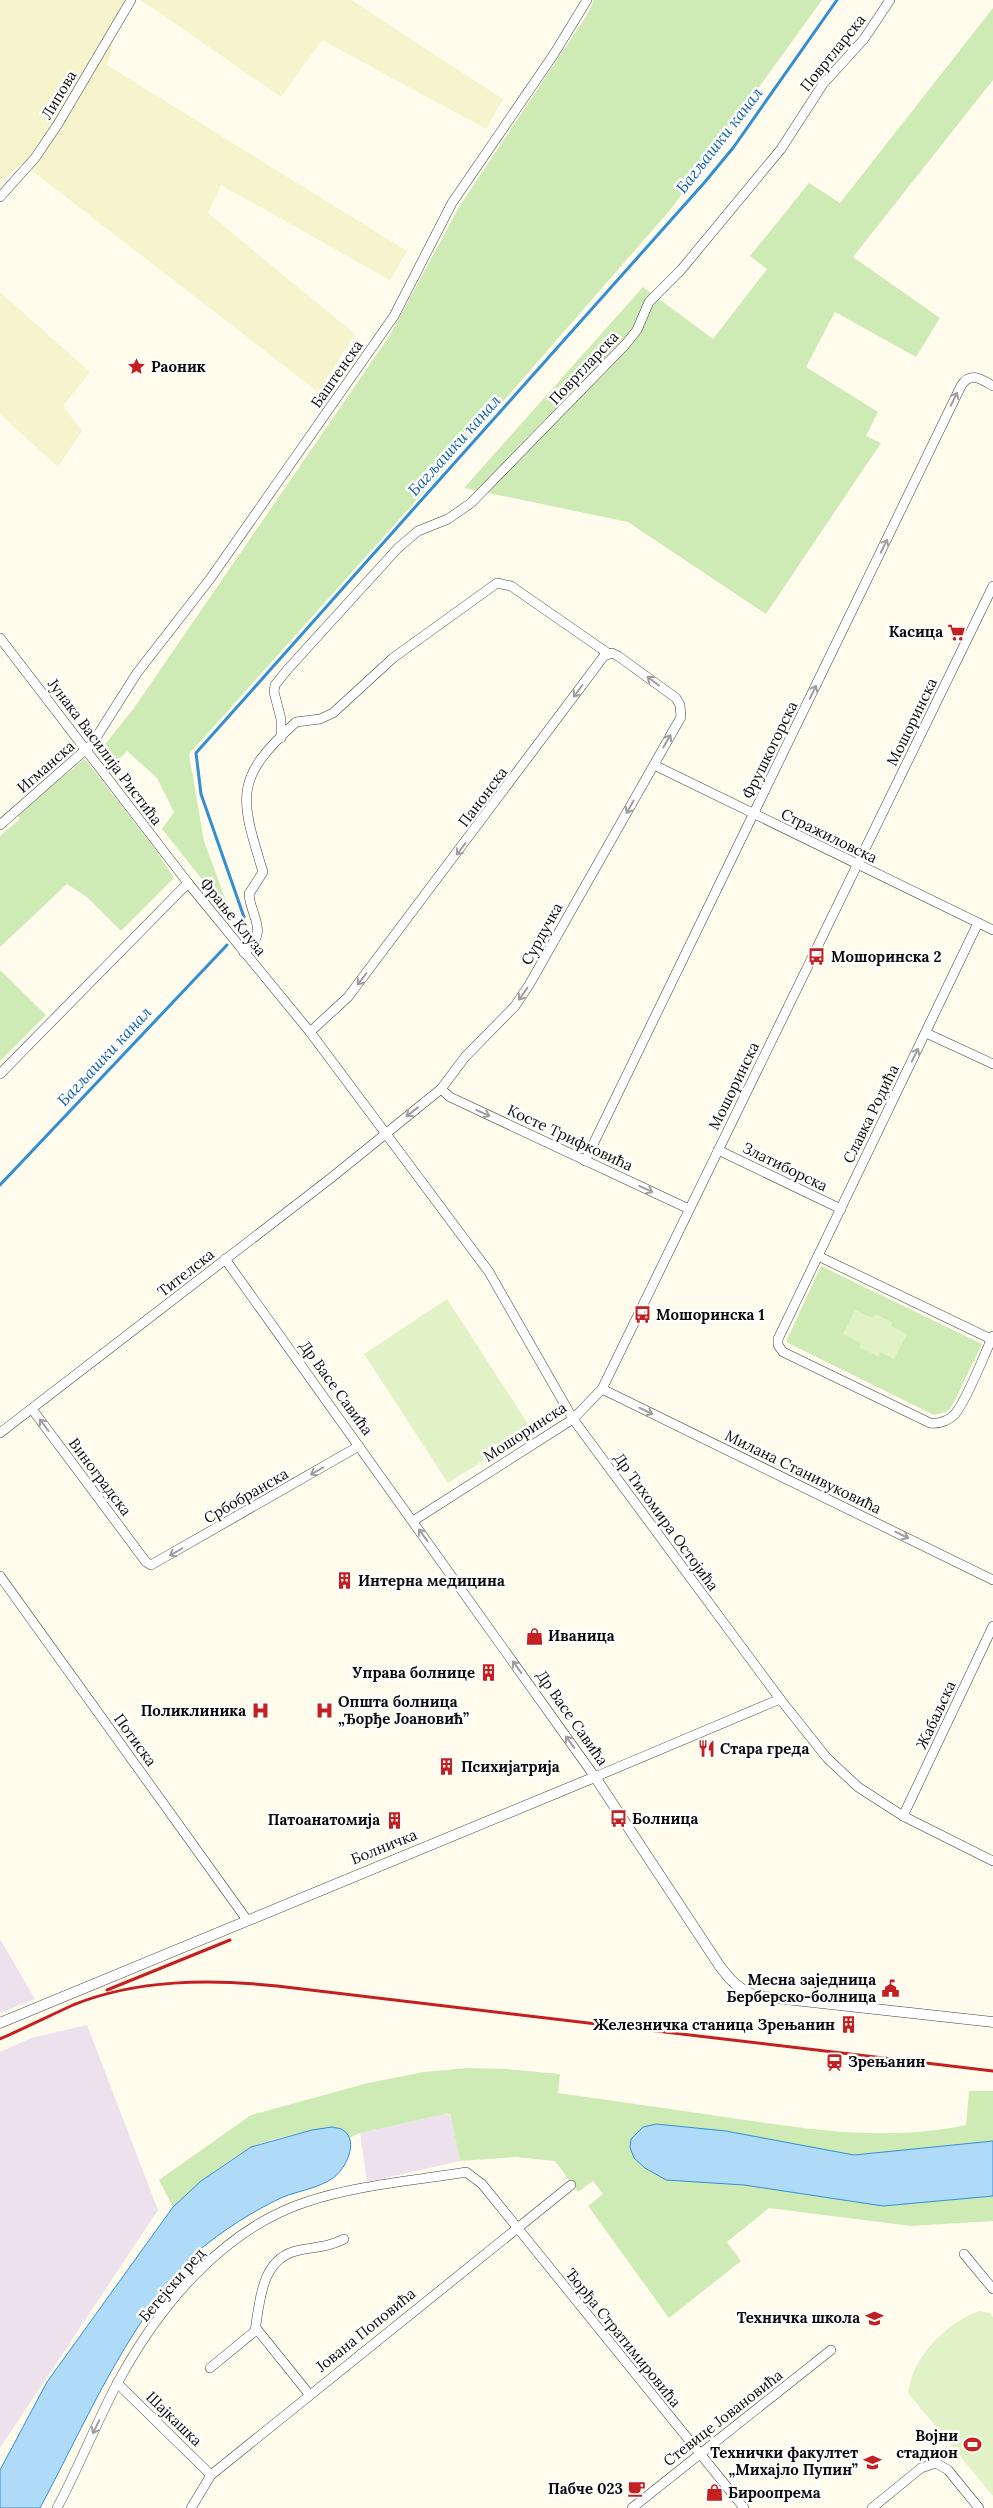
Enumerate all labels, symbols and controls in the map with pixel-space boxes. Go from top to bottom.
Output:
street label: Повртларска [796,10,870,95]
street label: Липова [37,67,81,122]
water label: Багљашки канал [671,82,767,197]
street label: Повртларска [545,327,623,408]
street label: Баштенска [306,336,367,411]
place icon: Раоник [127,357,147,377]
place label: Раоник [151,357,206,376]
water label: Багљашки канал [403,390,505,500]
one-way arrow [950,392,960,407]
one-way arrow [880,539,889,554]
place label: Касица [889,622,943,641]
supermarket icon: Касица [947,622,967,642]
street label: Јунака Василија Ристића [43,674,167,829]
street label: Мошоринска [882,675,941,769]
one-way arrow [646,676,660,686]
one-way arrow [573,684,584,697]
one-way arrow [809,685,818,700]
street label: Фрушкогорска [738,698,801,802]
one-way arrow [663,734,673,748]
street label: Игманска [13,736,79,797]
street label: Панонска [454,763,511,830]
one-way arrow [624,800,634,814]
street label: Стражиловска [778,804,881,867]
one-way arrow [455,843,466,856]
street label: Фрање Клуза [196,874,271,960]
street label: Сурдучка [517,899,567,968]
bus stop icon: Мошоринска 2 [807,947,827,967]
place label: Мошоринска 2 [831,947,941,966]
one-way arrow [357,972,367,986]
one-way arrow [518,987,528,1001]
water label: Багљашки канал [53,1002,156,1110]
street label: Мошоринска [704,1039,763,1133]
one-way arrow [911,1048,920,1063]
street label: Славка Родића [838,1061,903,1166]
street label: Косте Трифковића [504,1100,636,1175]
one-way arrow [406,1106,419,1117]
one-way arrow [475,1108,490,1118]
street label: Златиборска [740,1138,831,1195]
one-way arrow [638,1185,653,1194]
street label: Тителска [153,1244,218,1301]
bus stop icon: Мошоринска 1 [632,1305,652,1325]
place label: Мошоринска 1 [656,1305,765,1324]
street label: Др Васе Савића [296,1337,377,1439]
street label: Мошоринска [480,1398,570,1465]
one-way arrow [638,1406,653,1416]
one-way arrow [39,1418,49,1432]
street label: Милана Станивуковића [722,1425,885,1518]
street label: Виноградска [65,1434,136,1520]
street label: Др Тихомира Остојића [610,1449,723,1595]
street label: Србобранска [200,1464,292,1527]
one-way arrow [310,1466,325,1476]
one-way arrow [417,1529,428,1542]
one-way arrow [894,1531,909,1541]
one-way arrow [170,1548,184,1558]
building icon: Интерна медицина [334,1571,354,1591]
place label: Интерна медицина [358,1571,505,1590]
shop icon: Иваница [524,1626,544,1646]
place label: Иваница [548,1626,615,1645]
one-way arrow [512,1660,522,1674]
place label: Управа болнице [353,1663,475,1682]
building icon: Управа болнице [479,1663,499,1683]
street label: Др Васе Савића [532,1666,613,1769]
street label: Жабаљска [911,1677,960,1752]
place label: Општа болница „Ђорђе Јоановић” [338,1692,469,1728]
place label: Поликлиника [141,1701,246,1720]
hospital icon: Поликлиника [250,1701,270,1721]
hospital icon: Општа болница „Ђорђе Јоановић” [314,1701,334,1721]
street label: Потиска [110,1710,161,1770]
one-way arrow [565,1735,575,1749]
restaurant icon: Стара греда [696,1739,716,1759]
place label: Стара греда [720,1739,809,1758]
building icon: Психијатрија [437,1757,457,1777]
place label: Психијатрија [461,1757,560,1776]
bus stop icon: Болница [608,1809,628,1829]
place label: Болница [632,1809,699,1828]
place label: Патоанатомија [268,1810,380,1829]
building icon: Патоанатомија [384,1810,404,1830]
street label: Болничка [348,1825,420,1868]
place label: Месна заједница Берберско-болница [727,1970,876,2006]
public building icon: Месна заједница Берберско-болница [880,1979,900,1999]
place label: Железничка станица Зрењанин [593,2015,835,2034]
building icon: Железничка станица Зрењанин [839,2015,859,2035]
station icon: Зрењанин [824,2052,844,2072]
place label: Зрењанин [848,2052,926,2071]
street label: Бегејски ред [134,2244,209,2325]
street label: Ђорђа Стратимировића [562,2264,685,2411]
street label: Јована Поповића [311,2283,420,2376]
place label: Техничка школа [737,2308,860,2327]
school or university icon: Техничка школа [864,2308,884,2328]
street label: Стевице Јовановића [659,2365,786,2470]
street label: Шајкашка [142,2387,207,2450]
one-way arrow [91,2419,100,2434]
place label: Војни стадион [896,2426,958,2462]
sports icon: Војни стадион [962,2435,982,2455]
place label: Технички факултет „Михајло Пупин” [710,2443,858,2479]
school or university icon: Технички факултет „Михајло Пупин” [862,2452,882,2472]
place label: Пабче 023 [548,2479,623,2498]
cafe icon: Пабче 023 [627,2479,647,2499]
shop icon: Бироопрема [704,2483,724,2503]
place label: Бироопрема [728,2483,821,2502]

